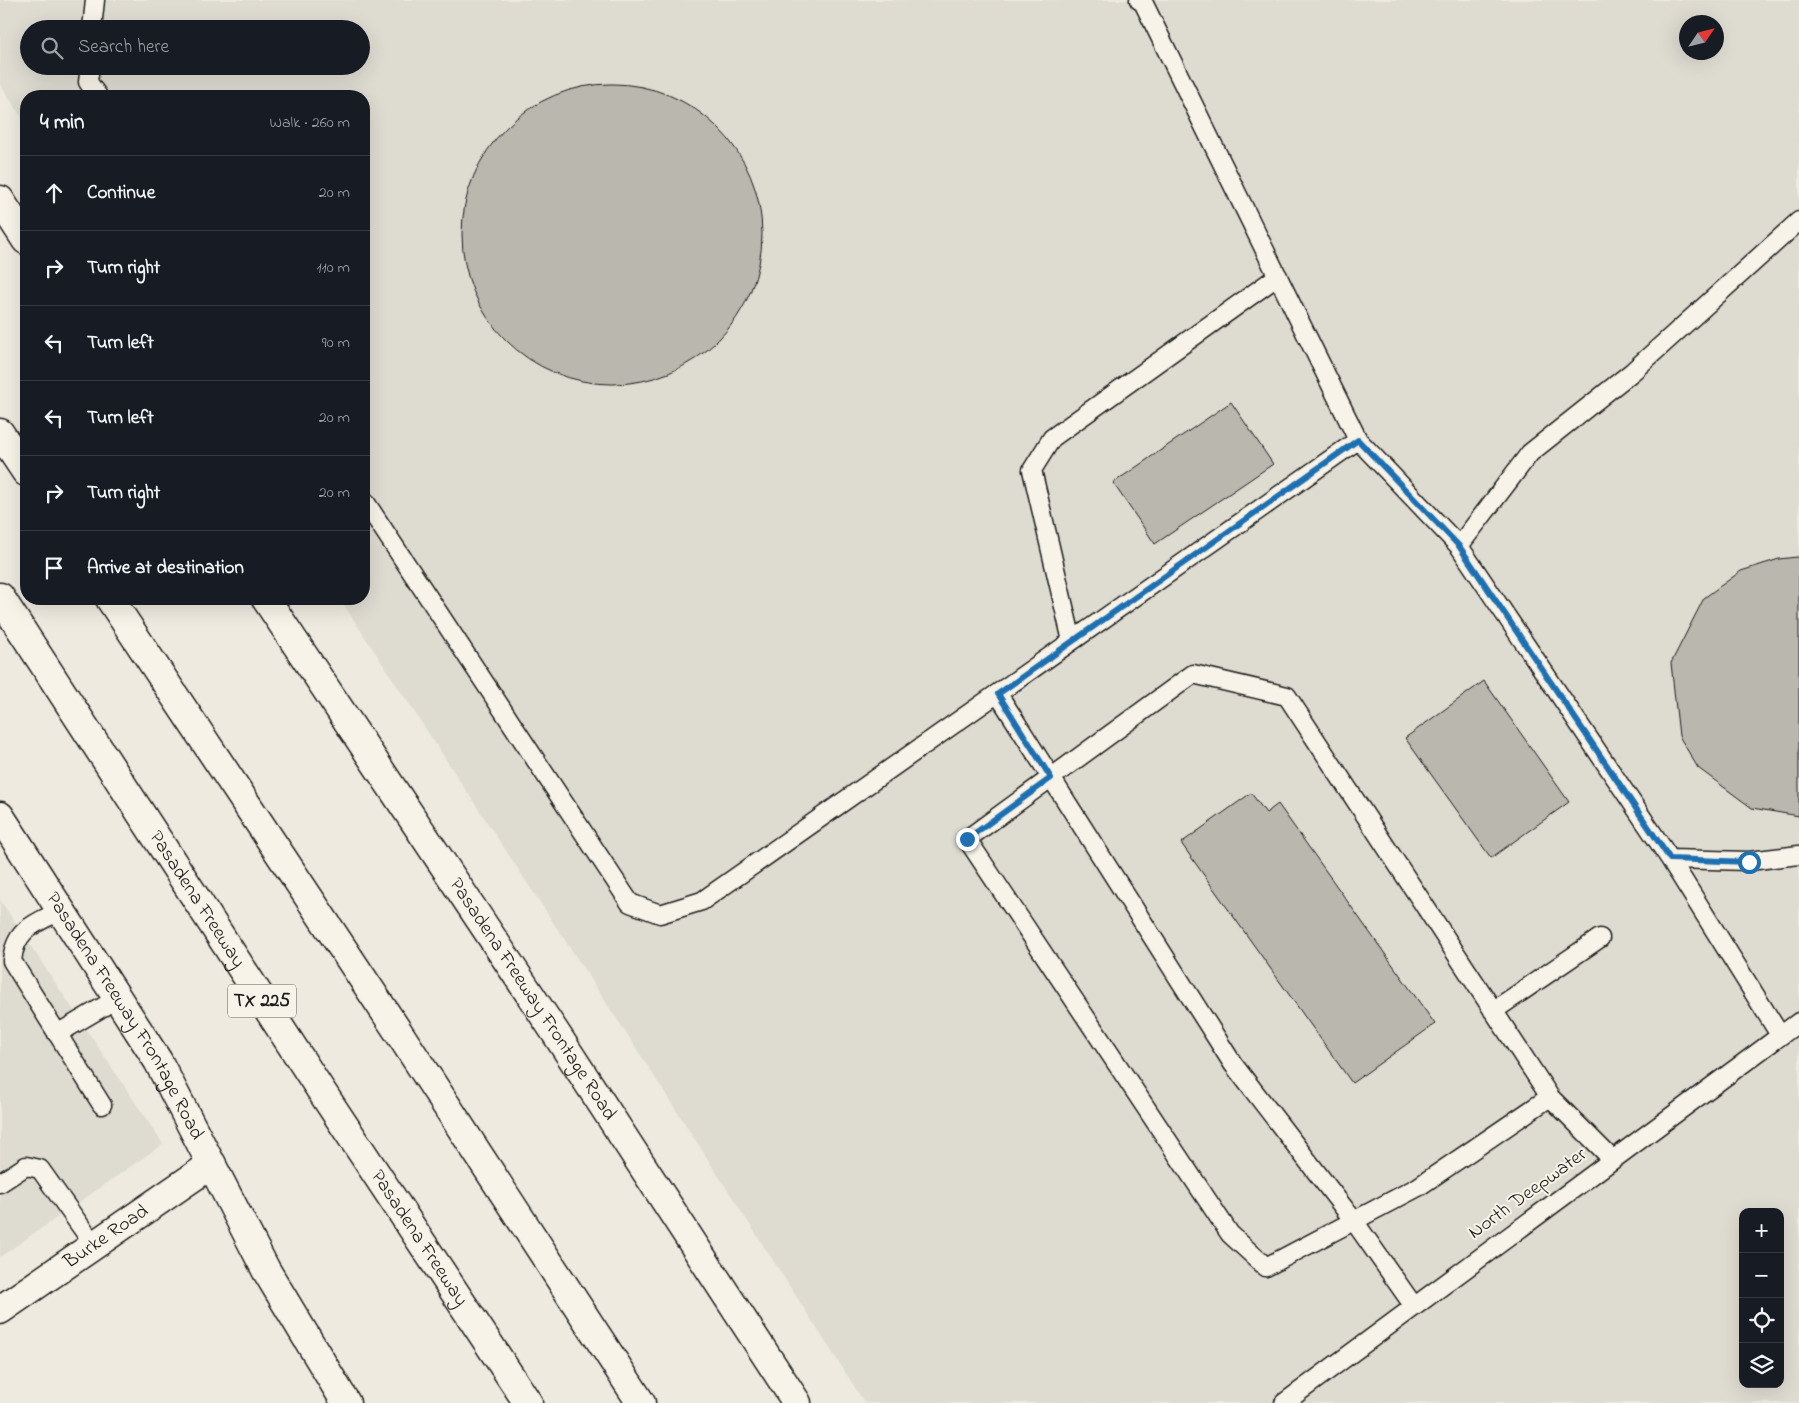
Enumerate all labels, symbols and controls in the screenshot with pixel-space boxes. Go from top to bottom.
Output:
north arrow [1679,15,1724,60]
search box [20,20,370,75]
icon: search [38,34,66,62]
text: Search here [78,34,169,61]
text: 4 min [40,108,84,138]
text: Walk · 260 m [270,111,350,135]
icon: ahead [40,179,68,207]
text: Continue [87,180,155,207]
text: 20 m [319,181,350,205]
icon: right [40,254,68,282]
text: Turn right [87,255,160,282]
text: 110 m [316,256,350,280]
icon: left [40,329,68,357]
text: Turn left [87,330,154,357]
text: 90 m [322,331,350,355]
icon: left [40,404,68,432]
text: Turn left [87,405,154,432]
text: 20 m [319,406,350,430]
icon: right [40,479,68,507]
text: Turn right [87,480,160,507]
text: 20 m [319,481,350,505]
icon: arrive [40,554,68,582]
text: Arrive at destination [87,555,244,582]
street label: Pasadena Freeway [141,825,252,974]
route end [956,828,979,851]
route start [1738,851,1761,874]
street label: Pasadena Freeway Frontage Road [442,872,624,1126]
street label: Pasadena Freeway Frontage Road [38,886,211,1145]
road number: TX 225 [228,984,296,1018]
street label: North Deepwater [1463,1140,1594,1247]
street label: Pasadena Freeway [363,1164,475,1312]
street label: Burke Road [57,1197,155,1277]
map controls [1739,1208,1784,1388]
button: + [1739,1208,1784,1253]
button: − [1739,1253,1784,1298]
button: locate [1739,1298,1784,1343]
button: layers [1739,1343,1784,1388]

